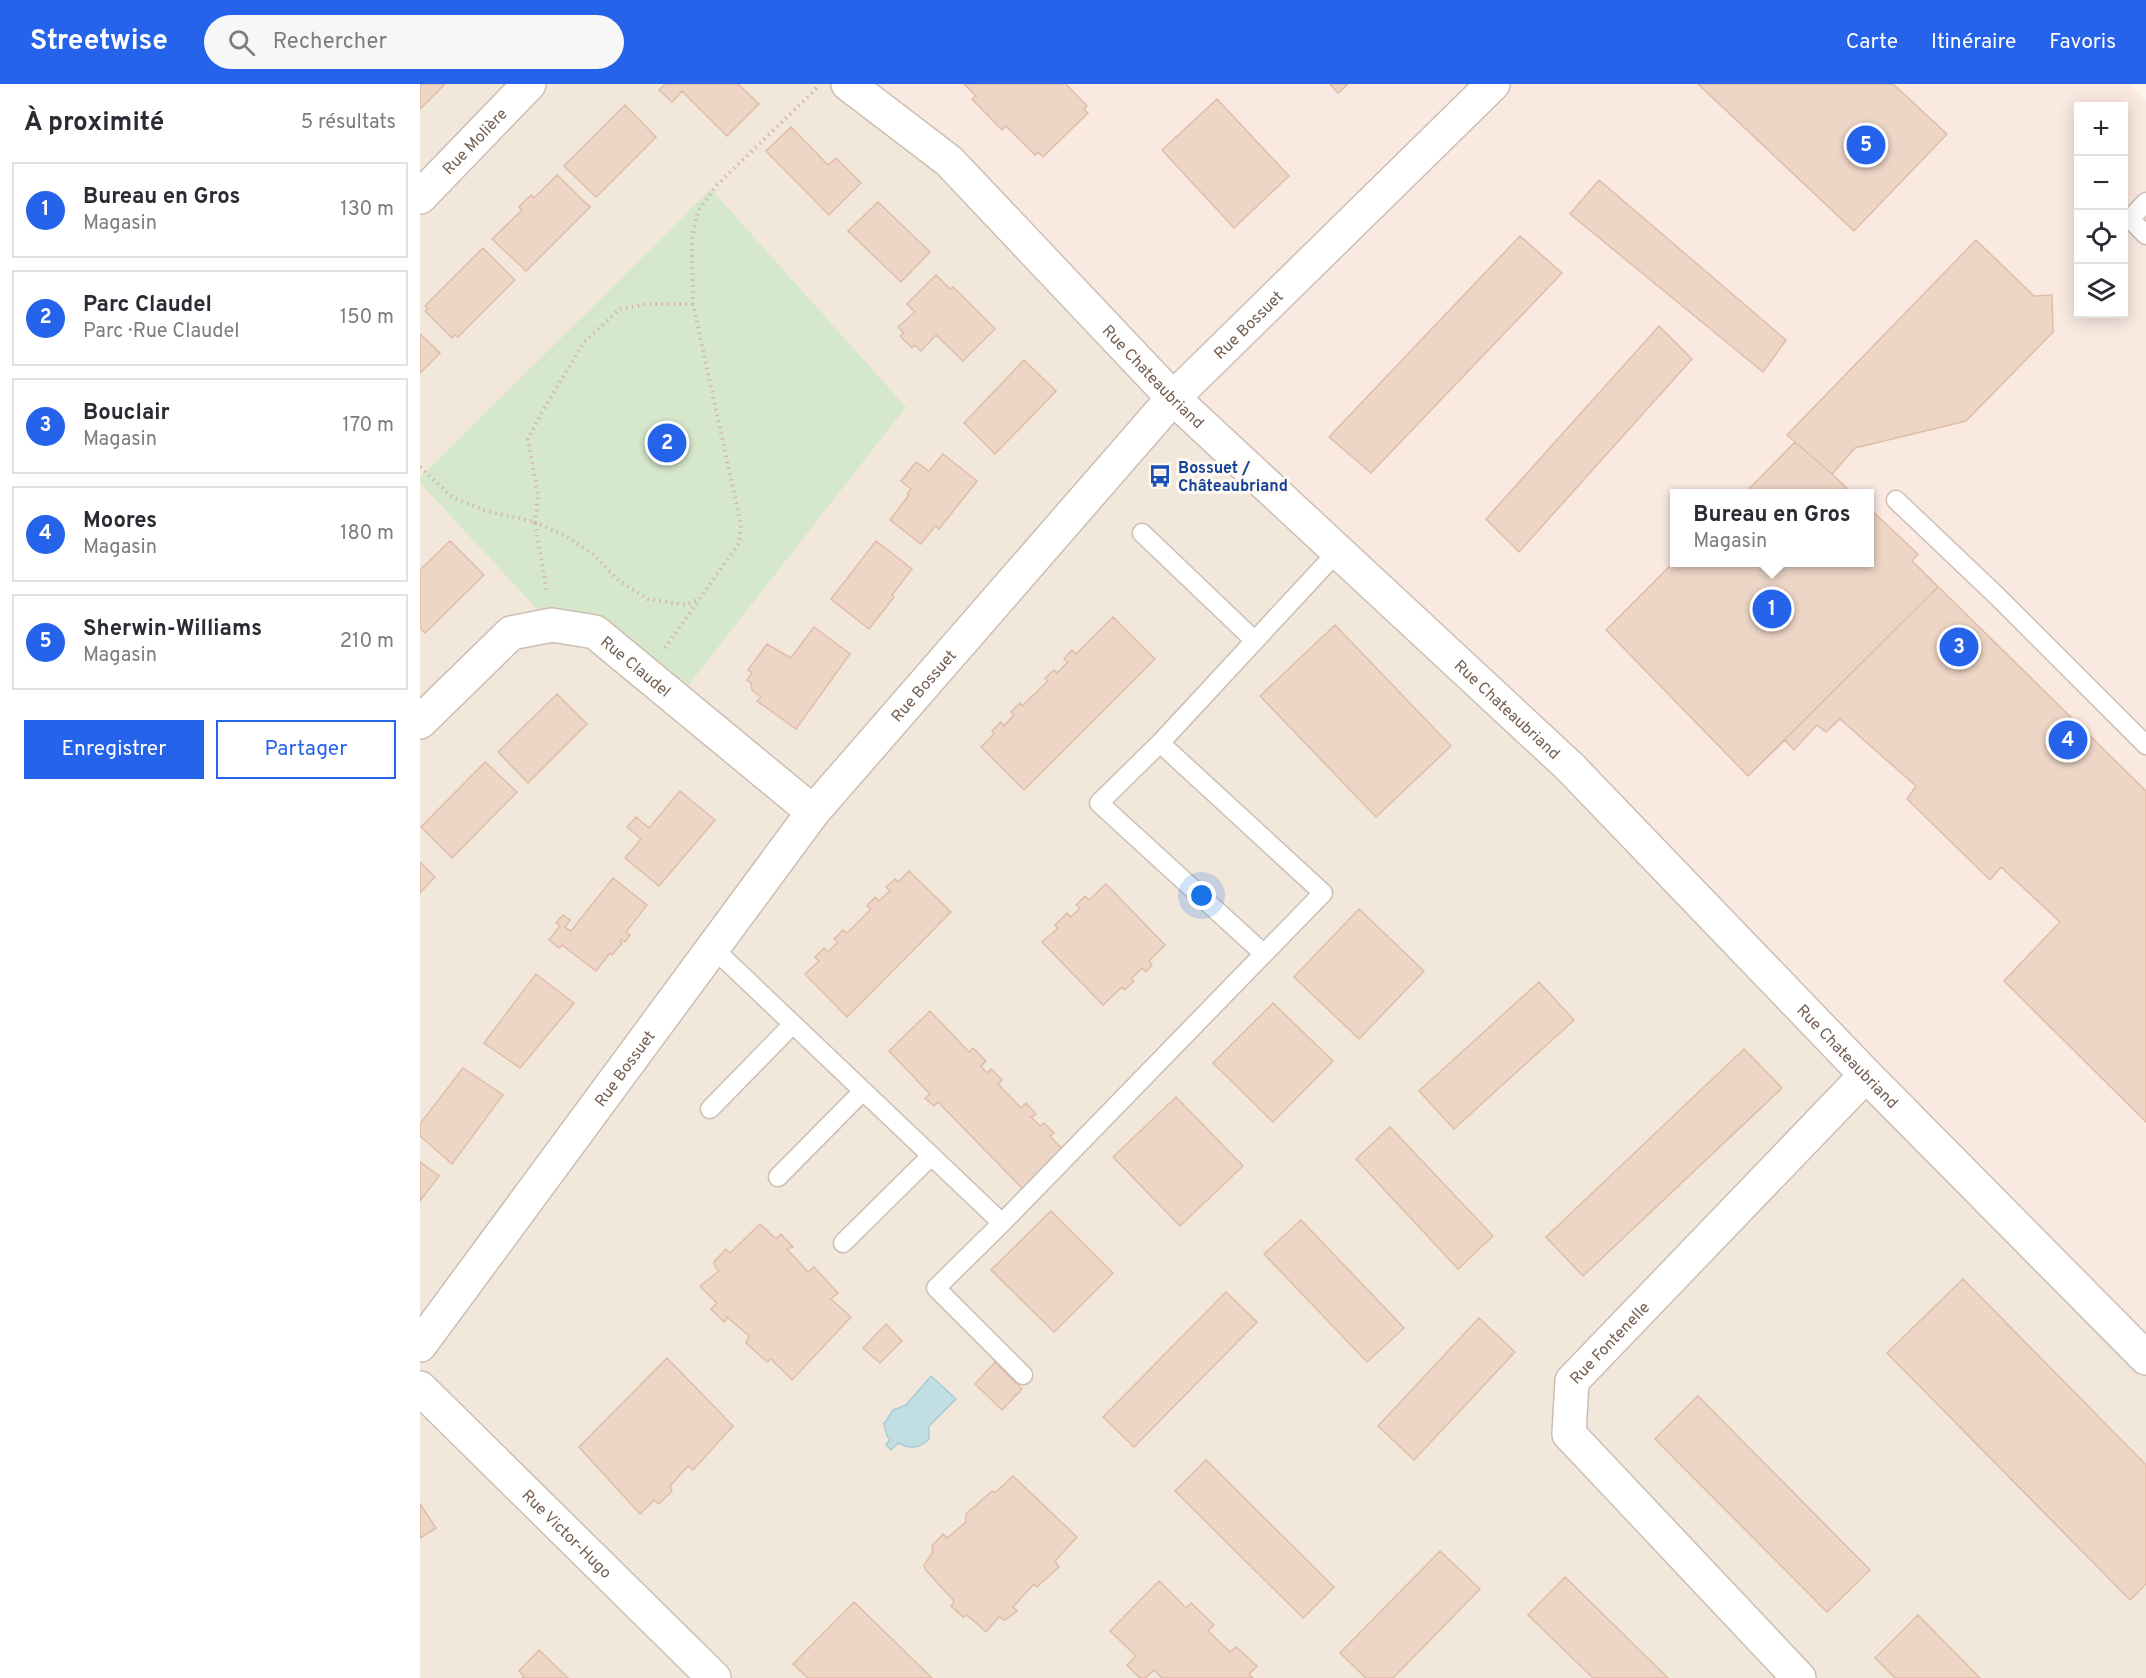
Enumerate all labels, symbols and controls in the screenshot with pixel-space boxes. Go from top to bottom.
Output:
search box [204,15,624,69]
text: Streetwise [30,24,168,60]
icon: search [225,26,258,59]
text: Rechercher [273,29,387,56]
text: Carte [1846,29,1898,56]
text: Itinéraire [1931,29,2016,56]
text: Favoris [2049,29,2116,56]
map controls [2074,102,2128,318]
button: + [2074,102,2128,156]
street label: Rue Molière [439,105,512,180]
text: À proximité [24,107,164,140]
text: 5 résultats [301,110,396,136]
pin: 5 [1846,122,1886,168]
button: − [2074,156,2128,210]
text: Bureau en Gros [83,184,240,211]
text: 1 [42,197,50,223]
text: 130 m [340,197,394,223]
button: locate [2074,210,2128,264]
text: Magasin [83,211,157,237]
button: layers [2074,264,2128,318]
street label: Rue Bossuet [1211,287,1288,364]
text: Parc Claudel [83,292,212,319]
text: 2 [39,305,52,331]
text: 150 m [340,305,394,331]
text: Parc · Rue Claudel [83,319,239,345]
street label: Rue Chateaubriand [1097,321,1207,434]
text: Bouclair [83,400,170,427]
text: 3 [40,413,52,439]
text: 170 m [342,413,394,439]
pin: 2 [648,420,686,466]
text: Magasin [83,427,157,453]
place label: Bossuet / Châteaubriand [1178,459,1288,497]
bus stop icon: Bossuet / Châteaubriand [1147,463,1173,489]
popup [1670,489,1874,567]
text: Bureau en Gros [1693,502,1851,529]
text: Moores [83,508,157,535]
text: 4 [39,521,52,547]
text: 180 m [340,521,394,547]
text: Magasin [1693,529,1767,555]
text: Magasin [83,535,157,561]
pin: 1 [1752,586,1792,632]
text: Sherwin-Williams [83,616,262,643]
pin: 3 [1940,624,1978,670]
text: 5 [39,629,52,655]
text: 210 m [340,629,394,655]
street label: Rue Claudel [596,633,674,702]
text: Magasin [83,643,157,669]
street label: Rue Bossuet [888,646,962,727]
street label: Rue Chateaubriand [1449,656,1563,765]
pin: 4 [2048,718,2088,762]
button: Enregistrer [24,720,204,779]
button: Partager [216,720,396,779]
your location [1187,881,1216,910]
street label: Rue Chateaubriand [1792,1001,1901,1114]
street label: Rue Bossuet [591,1027,660,1111]
street label: Rue Fontenelle [1566,1298,1655,1389]
street label: Rue Victor-Hugo [517,1486,615,1584]

